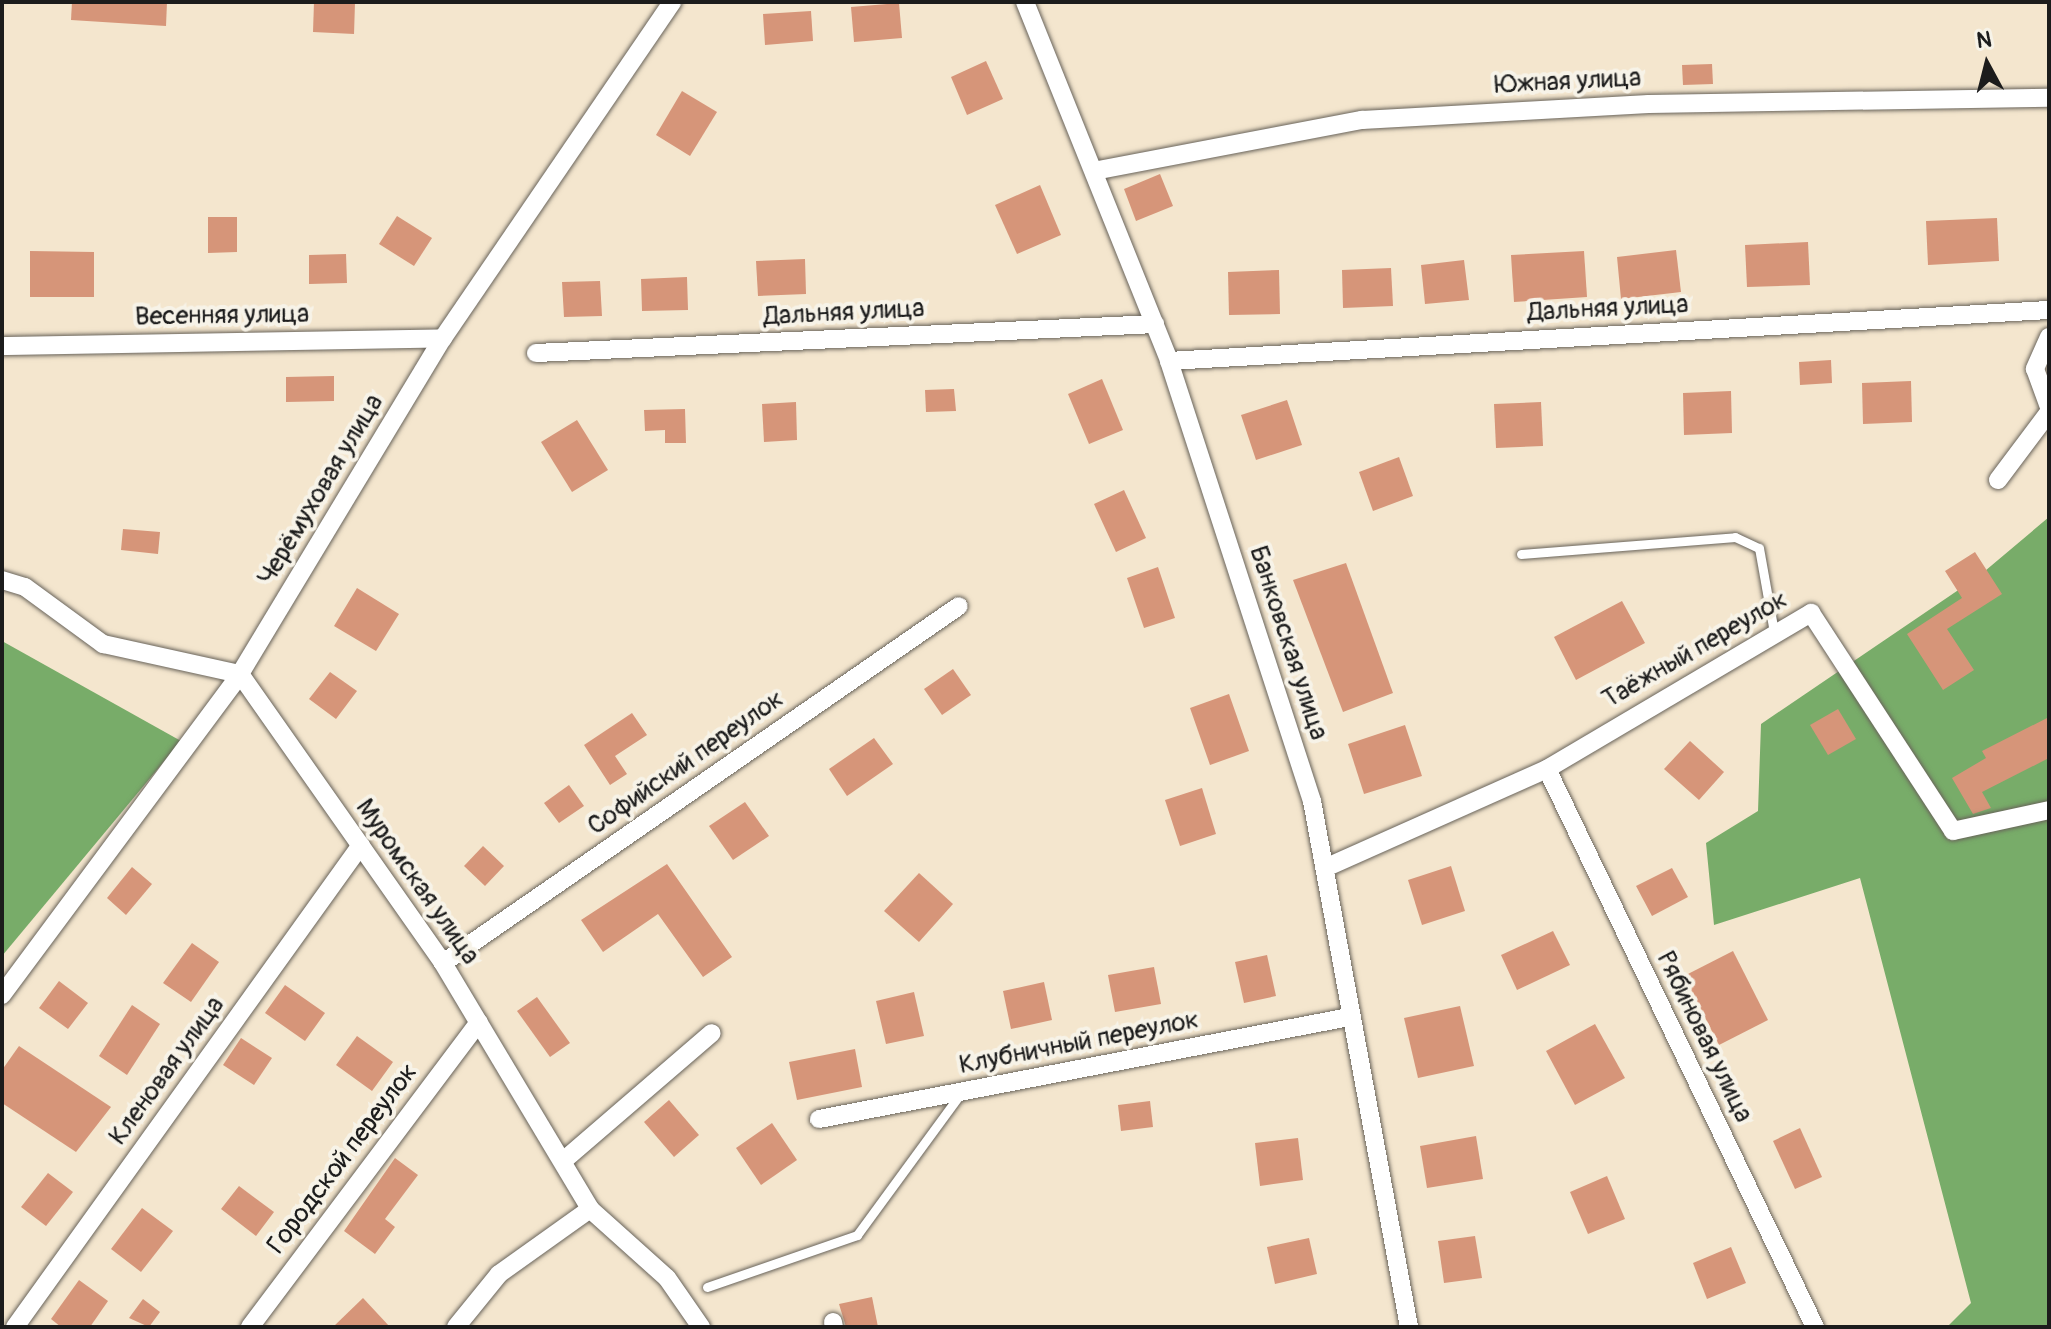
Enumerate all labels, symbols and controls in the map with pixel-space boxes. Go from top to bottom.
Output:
north arrow [1947,24,2027,104]
text: N [1975,25,1993,55]
street label: Южная улица [1494,63,1642,101]
street label: Дальняя улица [1527,289,1689,329]
street label: Дальняя улица [763,293,925,333]
street label: Весенняя улица [135,299,309,333]
street label: Черёмуховая улица [252,389,390,591]
street label: Банковская улица [1242,542,1334,744]
street label: Таёжный переулок [1597,584,1793,716]
street label: Софийский переулок [582,684,790,842]
street label: Муромская улица [348,793,486,971]
street label: Рябиновая улица [1649,947,1759,1127]
street label: Кленовая улица [103,991,231,1151]
street label: Клубничный переулок [957,1004,1201,1082]
street label: Городской переулок [261,1058,425,1260]

